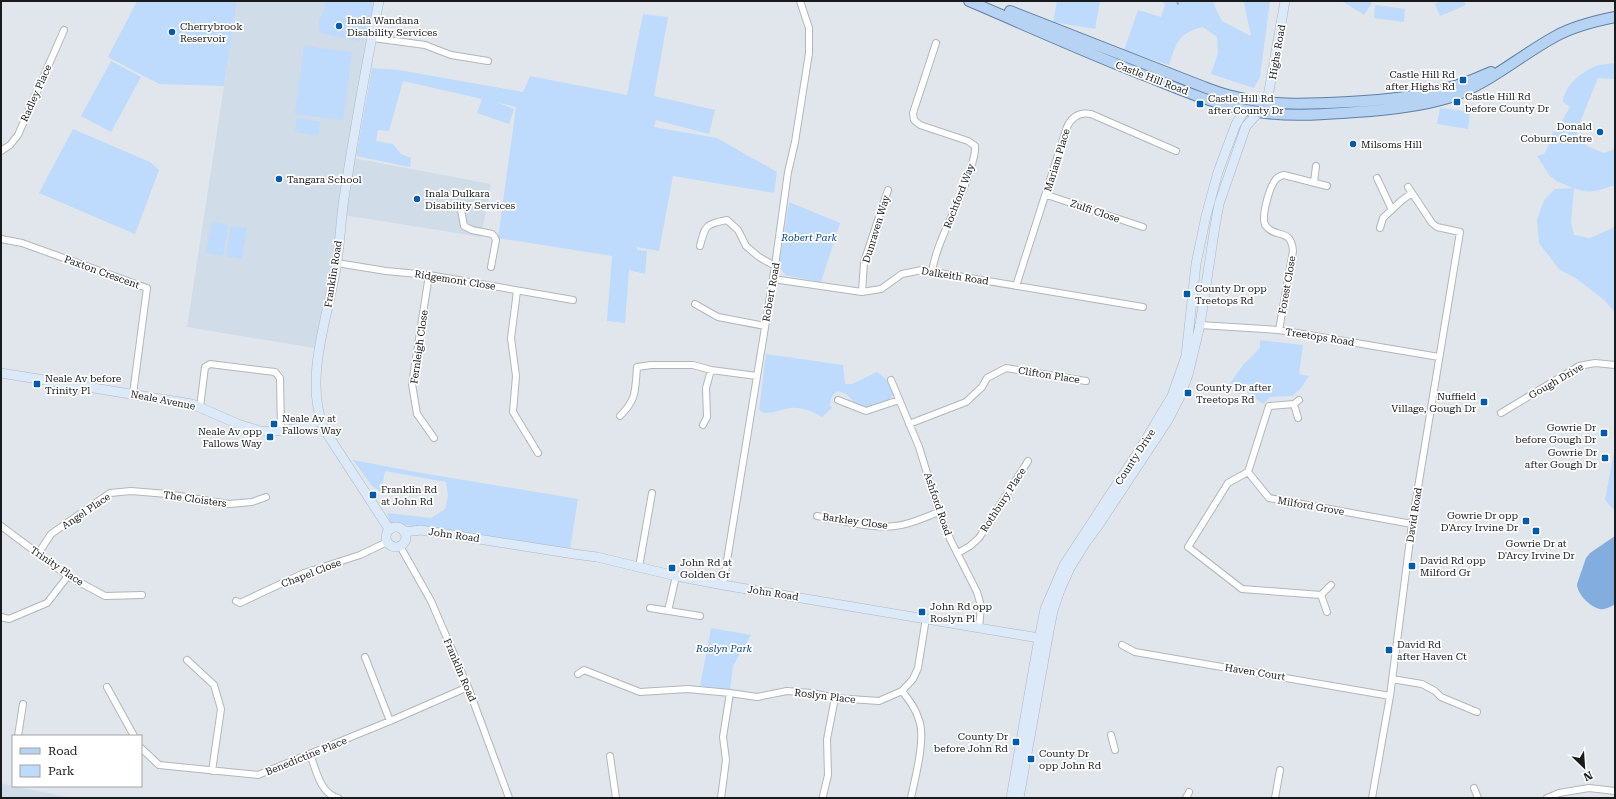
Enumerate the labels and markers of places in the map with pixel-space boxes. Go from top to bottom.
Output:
place label: Inala Wandana Disability Services [347,15,438,38]
place label: Cherrybrook Reservoir [180,21,243,44]
marker: Inala Wandana Disability Services [334,21,344,31]
marker: Cherrybrook Reservoir [167,27,177,37]
place label: Castle Hill Rd after Highs Rd [1386,69,1456,92]
marker: Castle Hill Rd after Highs Rd [1458,75,1468,85]
place label: Castle Hill Rd before County Dr [1465,91,1549,114]
place label: Castle Hill Rd after County Dr [1208,93,1283,116]
marker: Castle Hill Rd before County Dr [1452,97,1462,107]
marker: Castle Hill Rd after County Dr [1195,99,1205,109]
place label: Donald Coburn Centre [1520,121,1593,144]
marker: Donald Coburn Centre [1595,127,1605,137]
marker: Milsoms Hill [1348,139,1358,149]
place label: Milsoms Hill [1361,139,1422,150]
marker: Tangara School [274,174,284,184]
place label: Tangara School [287,174,362,185]
place label: Inala Dulkara Disability Services [425,188,516,211]
marker: Inala Dulkara Disability Services [412,194,422,204]
place label: County Dr opp Treetops Rd [1195,283,1267,306]
marker: County Dr opp Treetops Rd [1182,289,1192,299]
place label: Neale Av before Trinity Pl [45,373,122,396]
marker: Neale Av before Trinity Pl [32,379,42,389]
place label: County Dr after Treetops Rd [1196,382,1271,405]
marker: County Dr after Treetops Rd [1183,388,1193,398]
place label: Nuffield Village, Gough Dr [1391,391,1477,414]
marker: Nuffield Village, Gough Dr [1479,397,1489,407]
place label: Neale Av at Fallows Way [282,413,341,436]
marker: Neale Av at Fallows Way [269,419,279,429]
place label: Gowrie Dr before Gough Dr [1515,422,1596,445]
place label: Neale Av opp Fallows Way [198,426,262,449]
marker: Gowrie Dr before Gough Dr [1599,428,1609,438]
marker: Neale Av opp Fallows Way [265,432,275,442]
place label: Gowrie Dr after Gough Dr [1525,447,1597,470]
marker: Gowrie Dr after Gough Dr [1600,453,1610,463]
place label: Franklin Rd at John Rd [381,484,438,507]
marker: Franklin Rd at John Rd [368,490,378,500]
place label: Gowrie Dr opp D'Arcy Irvine Dr [1441,510,1518,533]
marker: Gowrie Dr opp D'Arcy Irvine Dr [1521,516,1531,526]
marker: Gowrie Dr at D'Arcy Irvine Dr [1531,526,1541,536]
place label: Gowrie Dr at D'Arcy Irvine Dr [1497,538,1575,561]
place label: David Rd opp Milford Gr [1420,555,1486,578]
place label: John Rd at Golden Gr [680,557,732,580]
marker: David Rd opp Milford Gr [1407,561,1417,571]
marker: John Rd at Golden Gr [667,563,677,573]
place label: John Rd opp Roslyn Pl [930,601,993,624]
marker: John Rd opp Roslyn Pl [917,607,927,617]
place label: David Rd after Haven Ct [1397,639,1467,662]
marker: David Rd after Haven Ct [1384,645,1394,655]
place label: County Dr before John Rd [934,731,1009,754]
marker: County Dr before John Rd [1011,737,1021,747]
place label: County Dr opp John Rd [1039,748,1102,771]
marker: County Dr opp John Rd [1026,754,1036,764]

